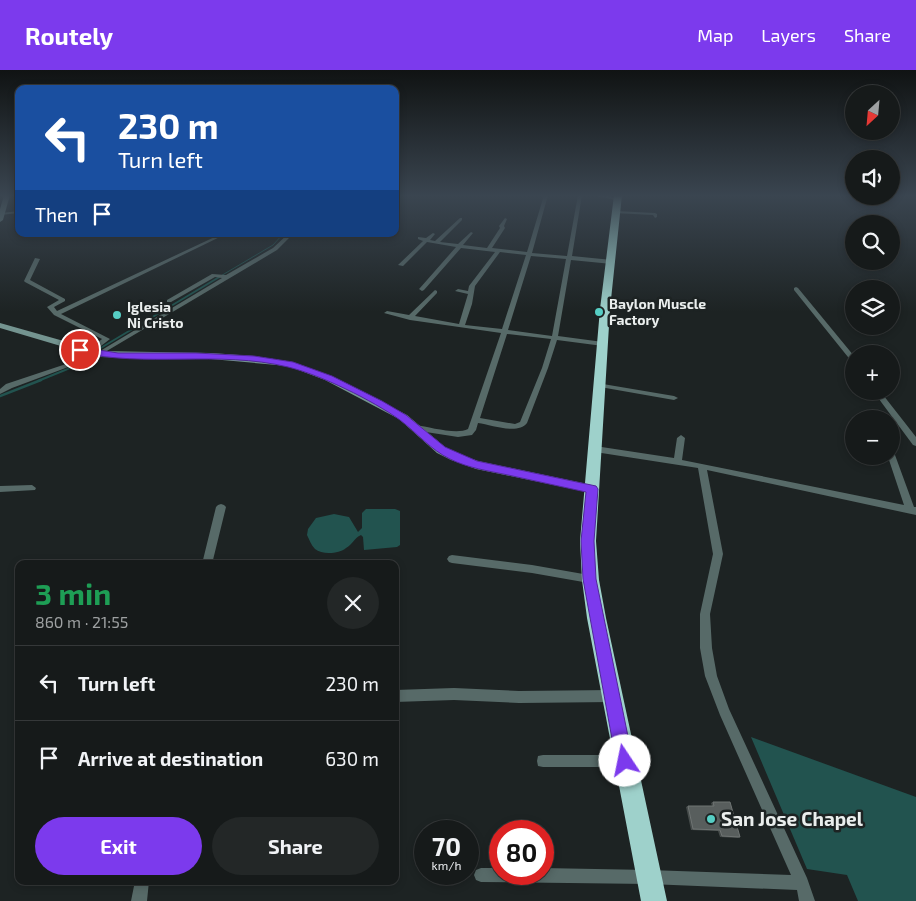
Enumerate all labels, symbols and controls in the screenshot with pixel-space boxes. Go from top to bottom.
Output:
text: Routely [25,21,113,50]
text: Map [697,24,733,46]
text: Layers [761,24,816,46]
text: Share [844,24,891,46]
north arrow [845,85,900,140]
map controls [845,85,900,465]
text: 230 m [118,104,219,146]
icon: left [35,105,100,170]
text: Turn left [118,146,203,172]
button: sound [845,150,900,205]
icon: arrive [88,200,116,228]
text: Then [35,203,78,226]
button: search [845,215,900,270]
button: layers [845,280,900,335]
place label: Baylon Muscle Factory [609,295,706,328]
place label: Iglesia Ni Cristo [127,298,184,331]
marker: Baylon Muscle Factory [593,306,605,318]
marker: Iglesia Ni Cristo [111,309,123,321]
pin [59,329,101,371]
icon: arrive [66,336,94,364]
button: + [845,345,900,400]
button: − [845,410,900,465]
text: 3 min [35,575,111,611]
button: close [327,577,379,629]
text: 860 m · 21:55 [35,612,128,631]
icon: left [35,669,63,697]
text: Turn left [78,672,155,695]
text: 230 m [325,672,379,695]
position arrow [598,734,650,786]
icon: arrive [35,744,63,772]
text: Arrive at destination [78,747,263,770]
text: 630 m [325,747,379,770]
place label: San Jose Chapel [721,807,864,830]
marker: San Jose Chapel [705,813,717,825]
button: Exit [35,817,202,875]
button: Share [212,817,379,875]
speed limit sign: 80 [489,820,554,885]
text: 70 [432,831,461,861]
text: km/h [432,858,461,872]

